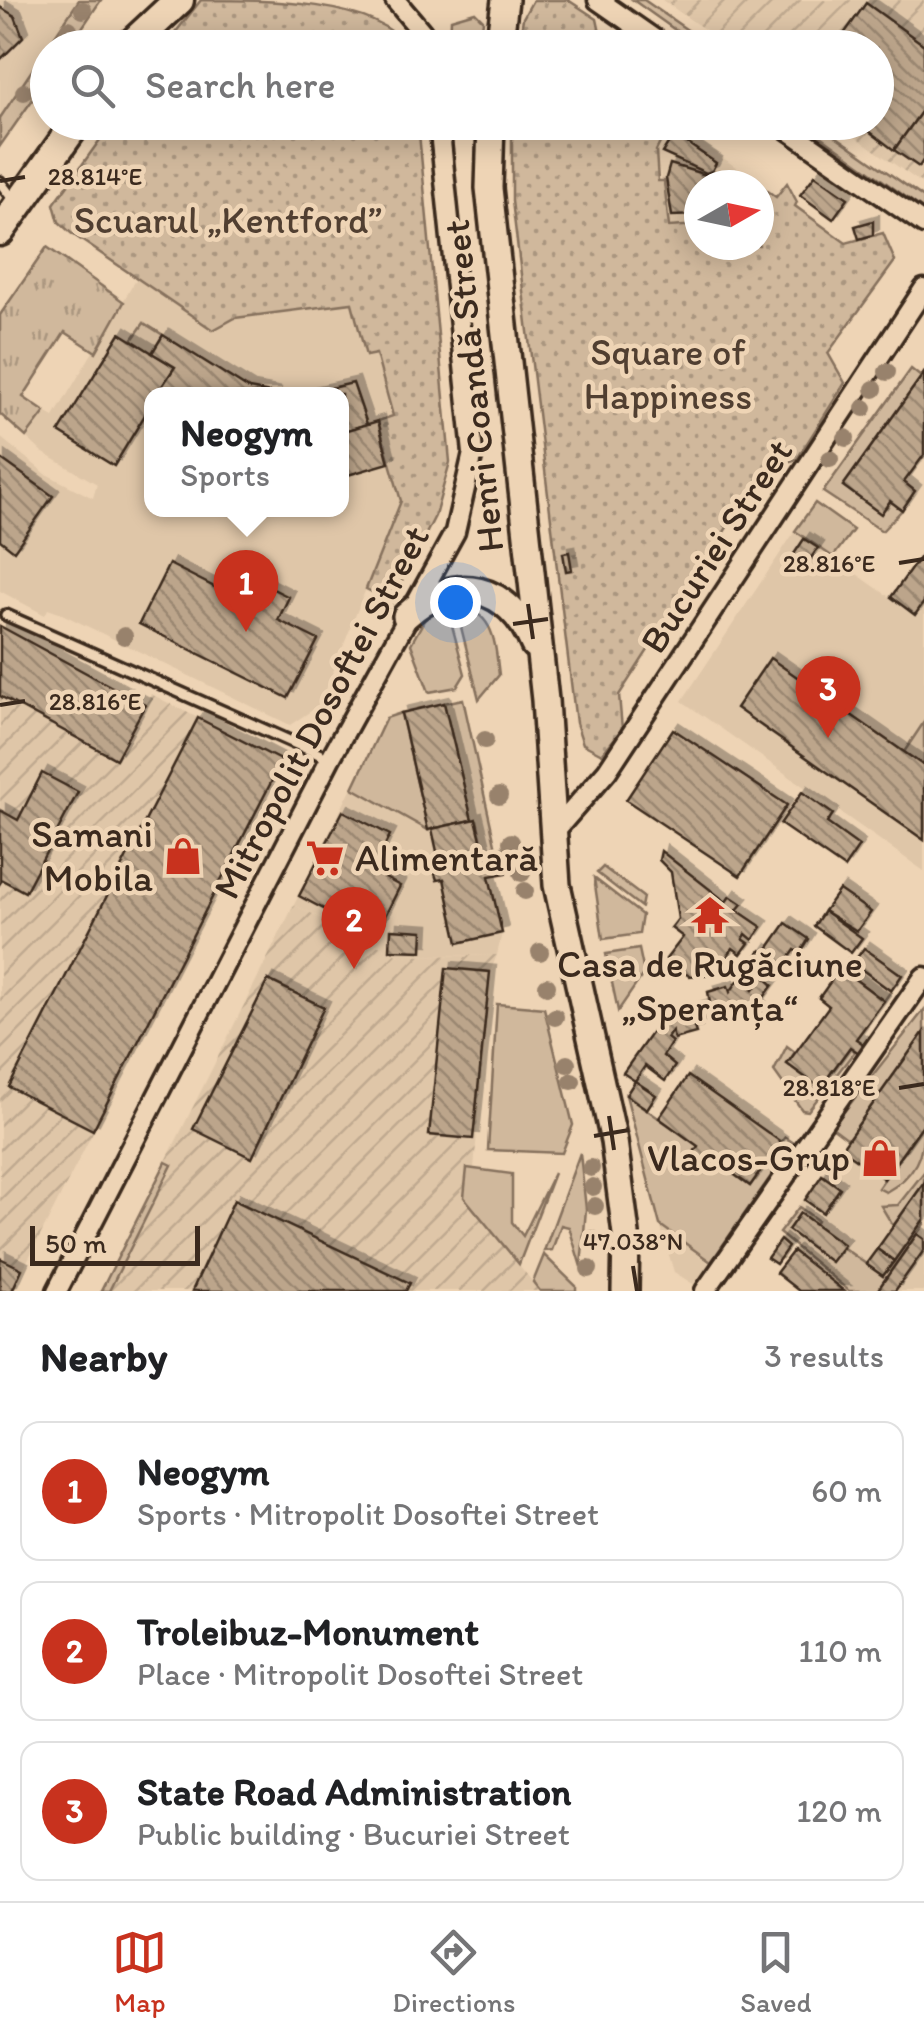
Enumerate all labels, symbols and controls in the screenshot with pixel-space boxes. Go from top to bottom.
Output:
search box [30,30,894,140]
icon: search [65,58,120,113]
text: Search here [145,62,336,108]
text: 28.814°E [48,161,142,191]
north arrow [684,170,774,260]
park label: Scuarul „Kentford” [74,197,382,243]
street label: Henri Coandă Street [433,217,513,555]
park label: Square of Happiness [584,329,752,419]
popup [144,387,349,517]
text: Neogym [180,410,313,456]
street label: Bucuriei Street [630,430,802,662]
text: Sports [180,456,270,494]
street label: Mitropolit Dosoftei Street [203,518,439,906]
text: 28.816°E [783,548,875,578]
pin: 1 [214,550,278,632]
your location [430,577,481,628]
pin: 3 [796,656,860,738]
text: 28.816°E [49,686,141,716]
place label: Samani Mobila [31,811,153,901]
shop icon: Samani Mobila [162,835,204,877]
place label: Alimentară [355,835,538,881]
supermarket icon: Alimentară [304,837,346,879]
pin: 2 [322,886,386,969]
temple icon: Casa de Rugăciune „Speranța“ [689,894,731,936]
place label: Casa de Rugăciune „Speranța“ [557,941,863,1031]
text: 28.818°E [782,1072,876,1102]
place label: Vlacos-Grup [647,1135,850,1181]
shop icon: Vlacos-Grup [859,1137,901,1179]
scale bar [30,1221,200,1266]
text: 50 m [45,1226,107,1260]
text: 47.038°N [583,1226,683,1256]
text: Nearby [40,1331,167,1382]
text: 3 results [764,1337,884,1375]
text: Neogym [137,1449,269,1495]
text: 1 [67,1472,82,1510]
text: 60 m [811,1472,882,1510]
text: Sports · Mitropolit Dosoftei Street [137,1495,599,1533]
text: Troleibuz-Monument [137,1609,479,1655]
text: 2 [66,1632,83,1670]
text: 110 m [798,1632,882,1670]
text: Place · Mitropolit Dosoftei Street [137,1655,583,1693]
text: State Road Administration [137,1769,571,1815]
text: 3 [66,1792,83,1830]
text: 120 m [796,1792,882,1830]
text: Public building · Bucuriei Street [137,1815,570,1853]
tab: Map [112,1925,167,2019]
tab: Directions [392,1925,515,2019]
tab: Saved [740,1925,812,2019]

